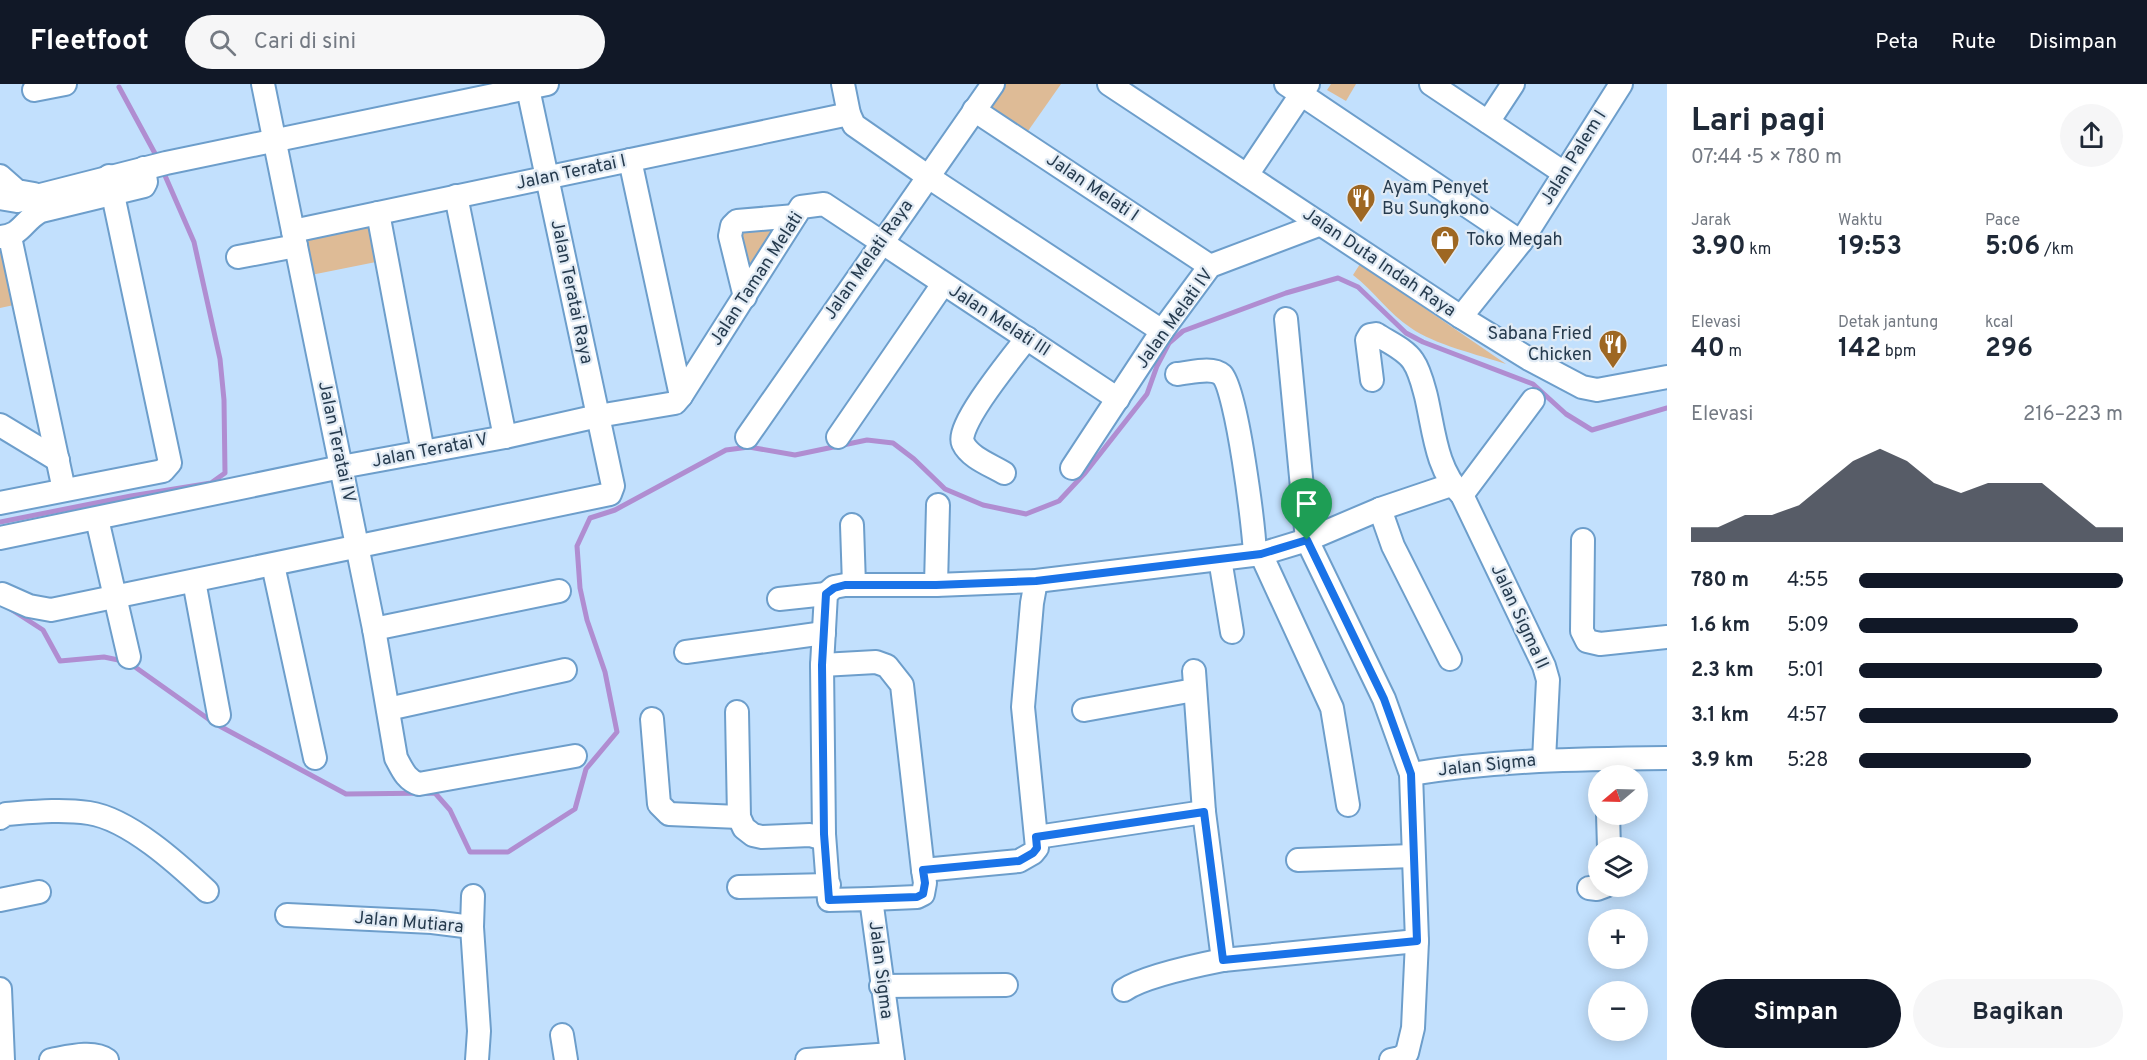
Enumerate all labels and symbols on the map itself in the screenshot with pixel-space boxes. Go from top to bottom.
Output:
street label: Jalan Palem I [1536,106,1612,210]
street label: Jalan Melati I [1041,149,1143,227]
street label: Jalan Teratai I [514,150,628,196]
place label: Ayam Penyet Bu Sungkono [1382,177,1489,221]
restaurant icon: Ayam Penyet Bu Sungkono [1345,182,1377,224]
street label: Jalan Melati Raya [819,196,919,324]
street label: Jalan Duta Indah Raya [1298,203,1460,323]
street label: Jalan Taman Melati [705,208,809,350]
street label: Jalan Teratai Raya [545,218,597,366]
shop icon: Toko Megah [1429,224,1461,266]
place label: Toko Megah [1466,229,1563,252]
street label: Jalan Melati IV [1131,264,1219,374]
street label: Jalan Melati III [944,280,1054,362]
place label: Sabana Fried Chicken [1487,323,1592,367]
restaurant icon: Sabana Fried Chicken [1597,328,1629,370]
street label: Jalan Teratai IV [312,379,360,505]
street label: Jalan Teratai V [370,428,490,474]
pin [1281,478,1332,540]
street label: Jalan Sigma II [1485,561,1553,673]
street label: Jalan Sigma [1437,749,1537,783]
north arrow [1588,765,1648,825]
street label: Jalan Mutiara [353,907,465,939]
street label: Jalan Sigma [863,920,897,1020]

